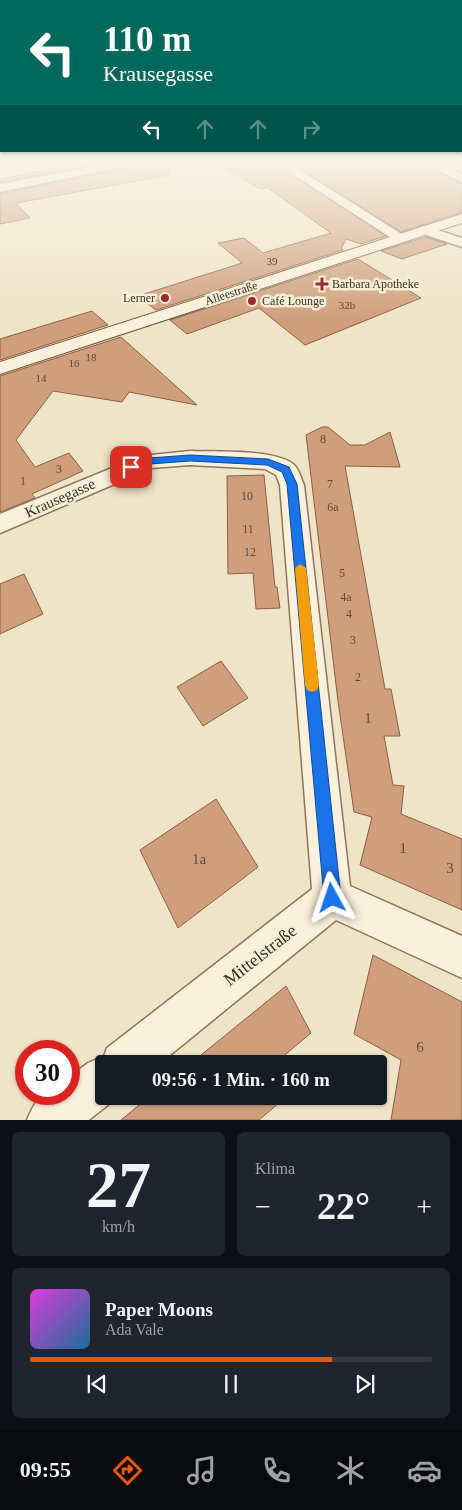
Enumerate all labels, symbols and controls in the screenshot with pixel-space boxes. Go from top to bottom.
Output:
icon: left [20,20,85,85]
text: 110 m [103,20,191,59]
text: Krausegasse [103,61,213,86]
icon: left [138,115,166,143]
icon: ahead [191,115,219,143]
icon: ahead [244,115,272,143]
icon: right [297,115,325,143]
house number: 39 [267,255,278,267]
place label: Barbara Apotheke [332,277,419,291]
street label: Alleestraße [203,278,259,308]
marker: Barbara Apotheke [316,278,328,290]
place label: Lerner [123,291,155,305]
marker: Lerner [159,292,171,304]
place label: Café Lounge [262,294,324,308]
marker: Café Lounge [246,295,258,307]
house number: 32b [339,299,356,311]
house number: 18 [86,351,97,363]
house number: 16 [69,357,80,369]
house number: 14 [36,372,47,384]
house number: 8 [320,432,326,446]
pin [110,446,152,488]
icon: arrive [117,453,145,481]
house number: 3 [56,462,62,476]
house number: 1 [20,474,26,488]
street label: Krausegasse [22,475,98,521]
house number: 7 [327,477,333,491]
house number: 10 [241,489,253,503]
house number: 6a [327,500,339,514]
house number: 11 [242,522,254,536]
house number: 12 [244,545,256,559]
house number: 5 [339,566,345,580]
house number: 4a [340,590,352,604]
house number: 4 [346,607,352,621]
house number: 3 [350,633,356,647]
house number: 2 [355,670,361,684]
house number: 1 [364,710,372,726]
house number: 1 [399,840,407,856]
house number: 1a [192,851,206,867]
house number: 3 [446,860,454,876]
position arrow [305,871,357,923]
street label: Mittelstraße [220,920,300,990]
house number: 6 [416,1039,424,1055]
speed limit sign: 30 [15,1040,80,1105]
text: 09:56 · 1 Min. · 160 m [152,1069,330,1090]
text: 27 [86,1149,151,1221]
text: Klima [255,1160,295,1177]
text: 22° [317,1185,370,1227]
text: − [255,1191,271,1222]
text: + [416,1191,432,1222]
text: km/h [102,1218,135,1235]
text: Paper Moons [105,1299,213,1320]
text: Ada Vale [105,1321,164,1338]
icon: previous [83,1370,111,1398]
icon: pause [217,1370,245,1398]
icon: next [351,1370,379,1398]
icon: directions [110,1453,145,1488]
icon: music [184,1453,219,1488]
icon: phone [259,1453,294,1488]
icon: climate [333,1453,368,1488]
icon: car [407,1453,442,1488]
text: 09:55 [20,1457,71,1482]

